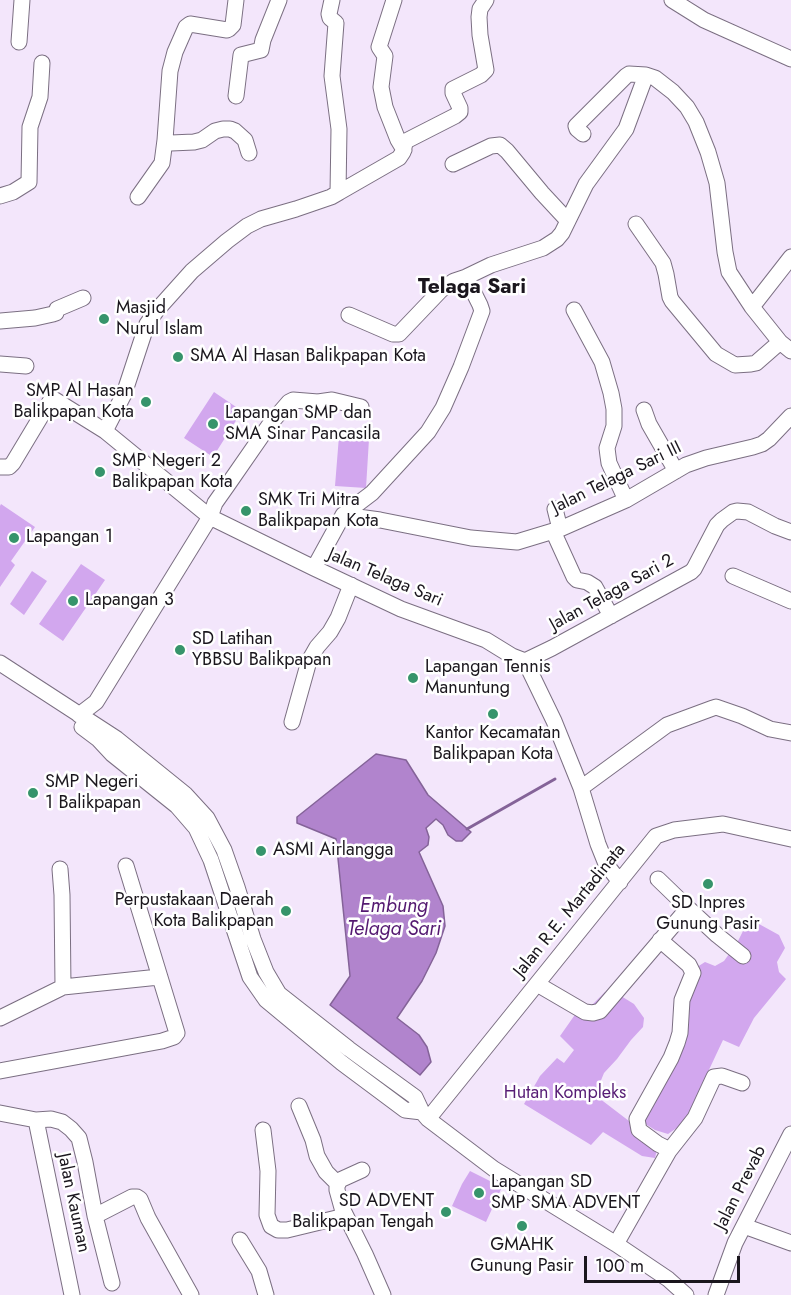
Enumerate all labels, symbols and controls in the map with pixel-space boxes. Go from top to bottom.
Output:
district label: Telaga Sari [418,275,526,301]
place label: Masjid Nurul Islam [116,298,203,340]
marker: Masjid Nurul Islam [97,312,111,326]
place label: SMA Al Hasan Balikpapan Kota [190,346,426,368]
marker: SMA Al Hasan Balikpapan Kota [171,350,185,364]
place label: SMP Al Hasan Balikpapan Kota [13,381,134,424]
marker: SMP Al Hasan Balikpapan Kota [139,395,153,409]
place label: Lapangan SMP dan SMA Sinar Pancasila [225,403,380,446]
marker: Lapangan SMP dan SMA Sinar Pancasila [206,417,220,431]
street label: Jalan Telaga Sari III [549,437,685,519]
place label: SMP Negeri 2 Balikpapan Kota [112,451,233,494]
marker: SMP Negeri 2 Balikpapan Kota [93,465,107,479]
place label: SMK Tri Mitra Balikpapan Kota [258,490,379,532]
marker: SMK Tri Mitra Balikpapan Kota [239,504,253,518]
place label: Lapangan 1 [26,527,113,549]
marker: Lapangan 1 [7,531,21,545]
street label: Jalan Telaga Sari [324,544,446,612]
street label: Jalan Telaga Sari 2 [546,550,678,636]
place label: Lapangan 3 [85,590,174,612]
marker: Lapangan 3 [66,594,80,608]
place label: SD Latihan YBBSU Balikpapan [192,629,331,672]
marker: SD Latihan YBBSU Balikpapan [173,643,187,657]
place label: Lapangan Tennis Manuntung [425,657,551,700]
marker: Lapangan Tennis Manuntung [406,671,420,685]
marker: Kantor Kecamatan Balikpapan Kota [486,707,500,721]
place label: Kantor Kecamatan Balikpapan Kota [425,723,561,766]
place label: SMP Negeri 1 Balikpapan [45,772,141,814]
marker: SMP Negeri 1 Balikpapan [26,786,40,800]
place label: ASMI Airlangga [273,840,393,862]
street label: Jalan R.E. Martadinata [510,840,630,982]
marker: ASMI Airlangga [254,844,268,858]
marker: SD Inpres Gunung Pasir [701,877,715,891]
place label: Perpustakaan Daerah Kota Balikpapan [115,890,274,932]
place label: SD Inpres Gunung Pasir [656,893,760,936]
water label: Embung Telaga Sari [347,895,441,942]
marker: Perpustakaan Daerah Kota Balikpapan [279,904,293,918]
park label: Hutan Kompleks [504,1083,626,1105]
street label: Jalan Prevab [711,1142,771,1234]
street label: Jalan Kauman [52,1151,94,1255]
place label: Lapangan SD SMP SMA ADVENT [491,1172,640,1214]
marker: Lapangan SD SMP SMA ADVENT [472,1186,486,1200]
place label: SD ADVENT Balikpapan Tengah [292,1191,434,1234]
marker: SD ADVENT Balikpapan Tengah [439,1205,453,1219]
marker: GMAHK Gunung Pasir [515,1219,529,1233]
place label: GMAHK Gunung Pasir [470,1235,574,1278]
scale bar [587,1244,743,1282]
text: 100 m [595,1253,644,1279]

